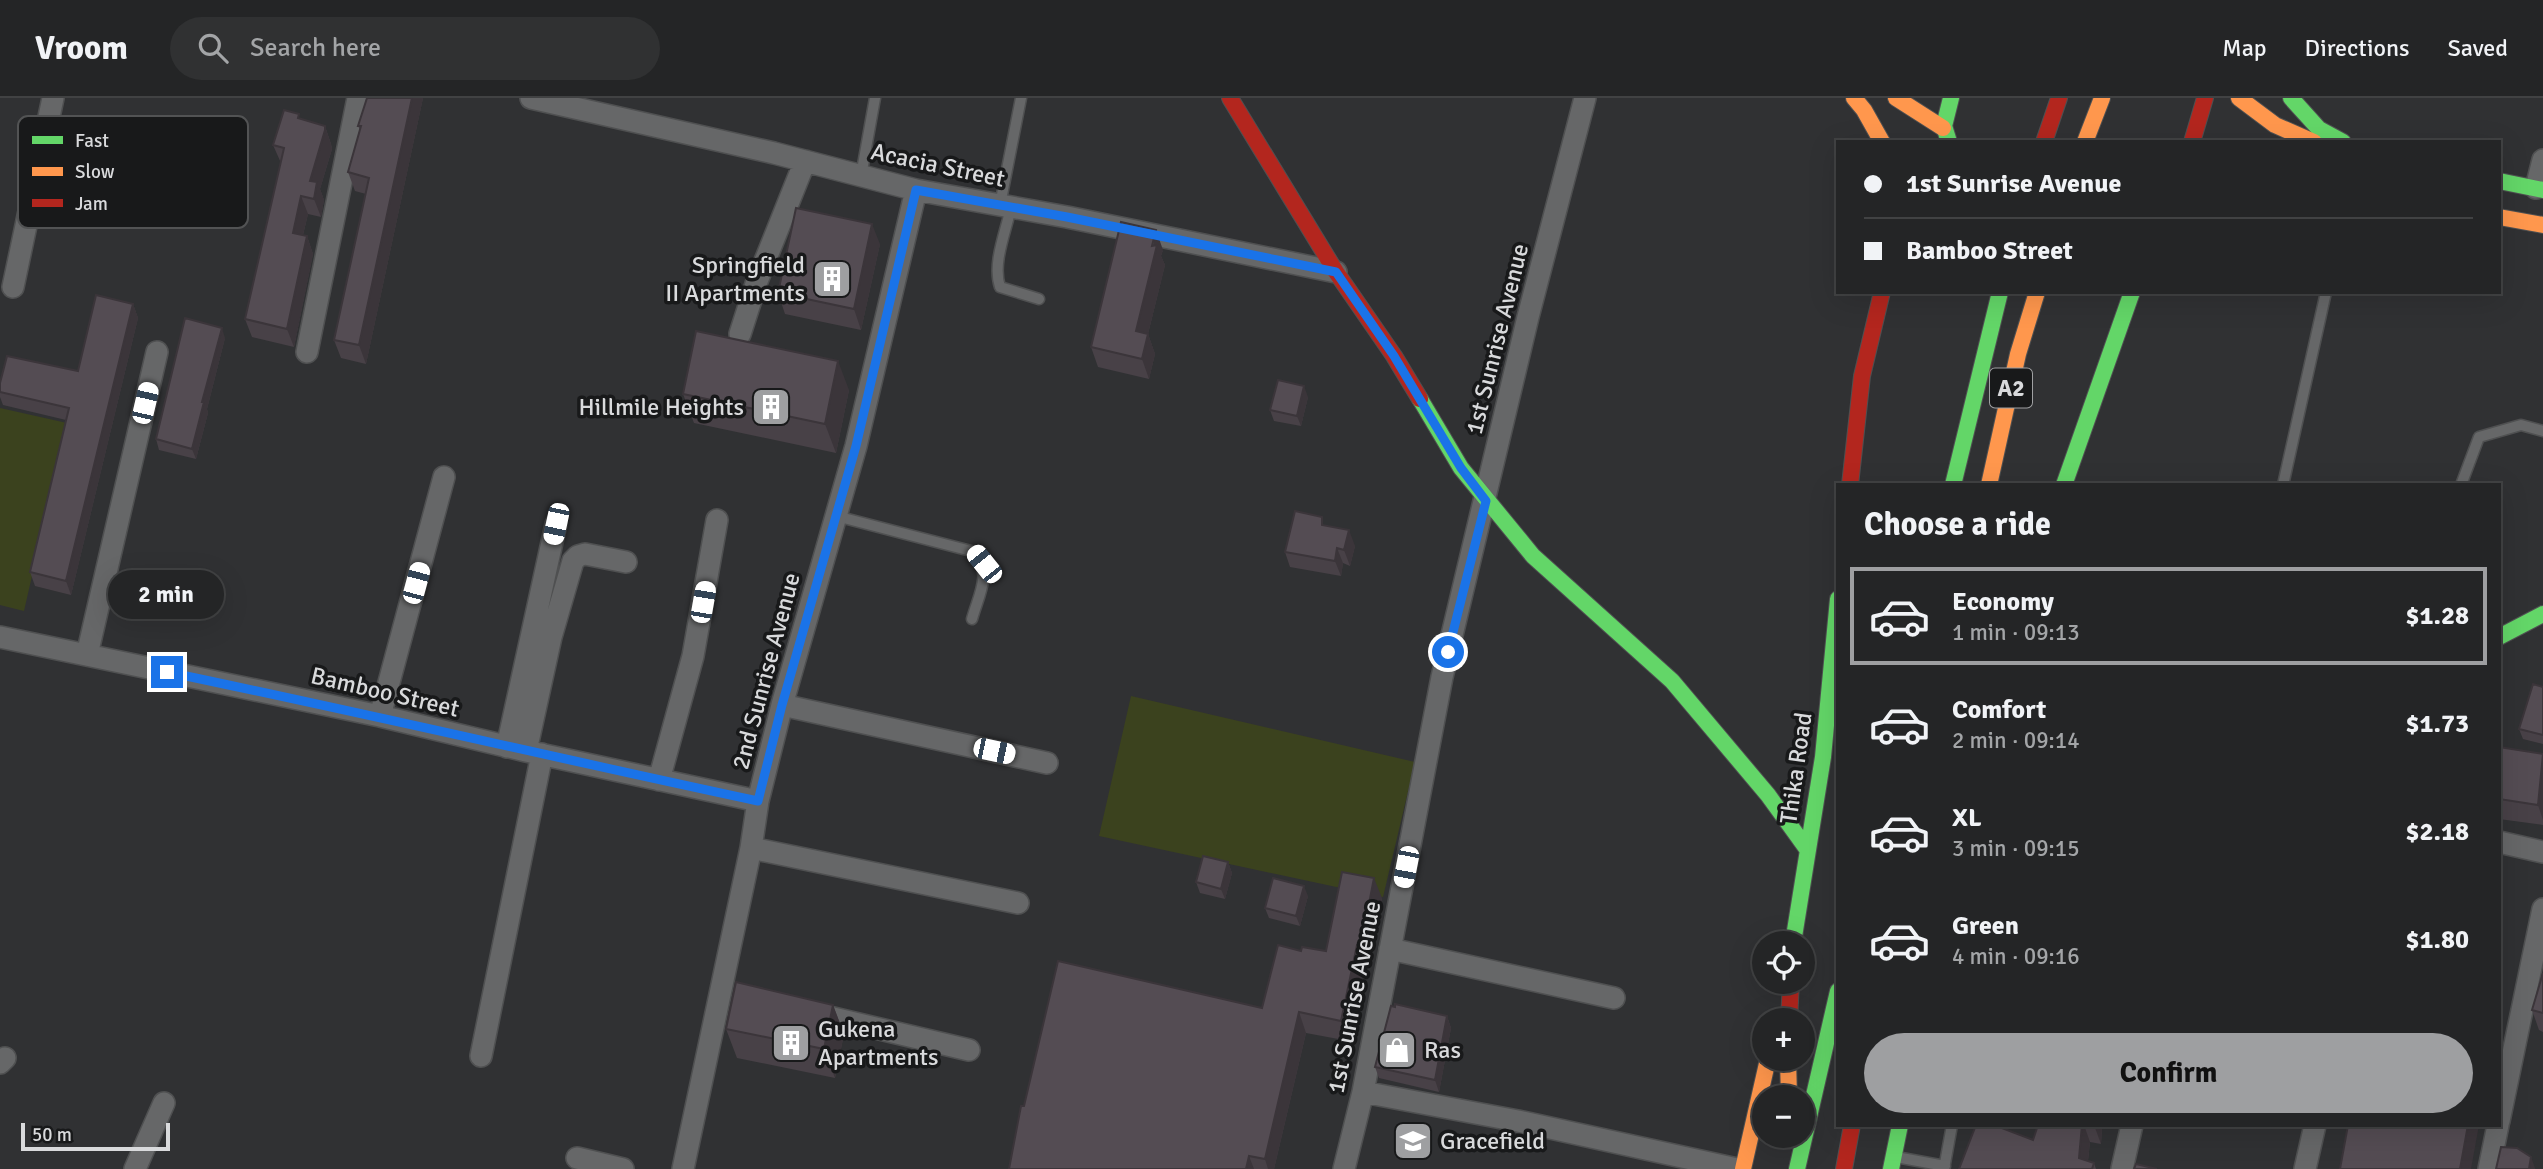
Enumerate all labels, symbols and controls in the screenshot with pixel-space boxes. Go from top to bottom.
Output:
search box [170,17,660,80]
text: Vroom [35,28,128,69]
icon: search [194,29,232,67]
text: Search here [250,32,381,64]
text: Map [2222,33,2267,63]
text: Directions [2305,33,2410,63]
text: Saved [2448,33,2508,63]
legend [18,116,248,228]
text: Fast [75,129,109,153]
street label: Acacia Street [868,136,1008,194]
text: Slow [75,160,115,184]
text: 1st Sunrise Avenue [1906,168,2121,200]
text: Jam [75,192,108,216]
text: Bamboo Street [1906,235,2073,267]
street label: 1st Sunrise Avenue [1459,241,1535,437]
place label: Springfield II Apartments [665,250,805,308]
building icon: Springfield II Apartments [811,258,853,300]
road number: A2 [1990,368,2032,408]
car [131,380,160,426]
building icon: Hillmile Heights [750,386,792,428]
place label: Hillmile Heights [578,392,744,422]
car [542,501,571,547]
text: Choose a ride [1864,505,2051,544]
car [963,541,1006,587]
car [401,560,432,606]
street label: 2nd Sunrise Avenue [725,569,807,773]
callout: 2 min [109,570,225,620]
car [690,579,717,625]
text: 2 min [138,580,194,609]
icon: car [1868,585,1931,648]
text: Economy [1952,586,2054,618]
text: $1.28 [2405,600,2469,632]
text: 1 min · 09:13 [1952,618,2080,647]
route start [1432,636,1464,668]
route end [151,656,183,688]
street label: Bamboo Street [308,660,462,724]
icon: car [1868,693,1931,756]
text: Comfort [1952,694,2046,726]
text: $1.73 [2405,708,2469,740]
street label: Thika Road [1773,710,1819,826]
text: 2 min · 09:14 [1952,726,2080,755]
car [972,736,1017,766]
icon: car [1868,801,1931,864]
text: XL [1952,802,1982,834]
text: $2.18 [2405,816,2469,848]
text: 3 min · 09:15 [1952,834,2080,863]
car [1392,844,1421,890]
street label: 1st Sunrise Avenue [1321,898,1387,1096]
icon: car [1868,909,1931,972]
text: Green [1952,910,2019,942]
text: $1.80 [2405,924,2469,956]
map controls [1752,931,1815,1148]
button: locate [1752,931,1815,994]
text: 4 min · 09:16 [1952,942,2080,971]
button: + [1752,1008,1815,1071]
place label: Gukena Apartments [818,1014,938,1072]
building icon: Gukena Apartments [770,1022,812,1064]
shop icon: Ras [1376,1029,1418,1071]
button: Confirm [1864,1033,2473,1113]
place label: Ras [1424,1035,1461,1065]
button: − [1752,1085,1815,1148]
scale bar [21,1120,170,1152]
school or university icon: Gracefield [1392,1120,1434,1162]
text: 50 m [32,1123,72,1147]
place label: Gracefield [1440,1126,1545,1156]

